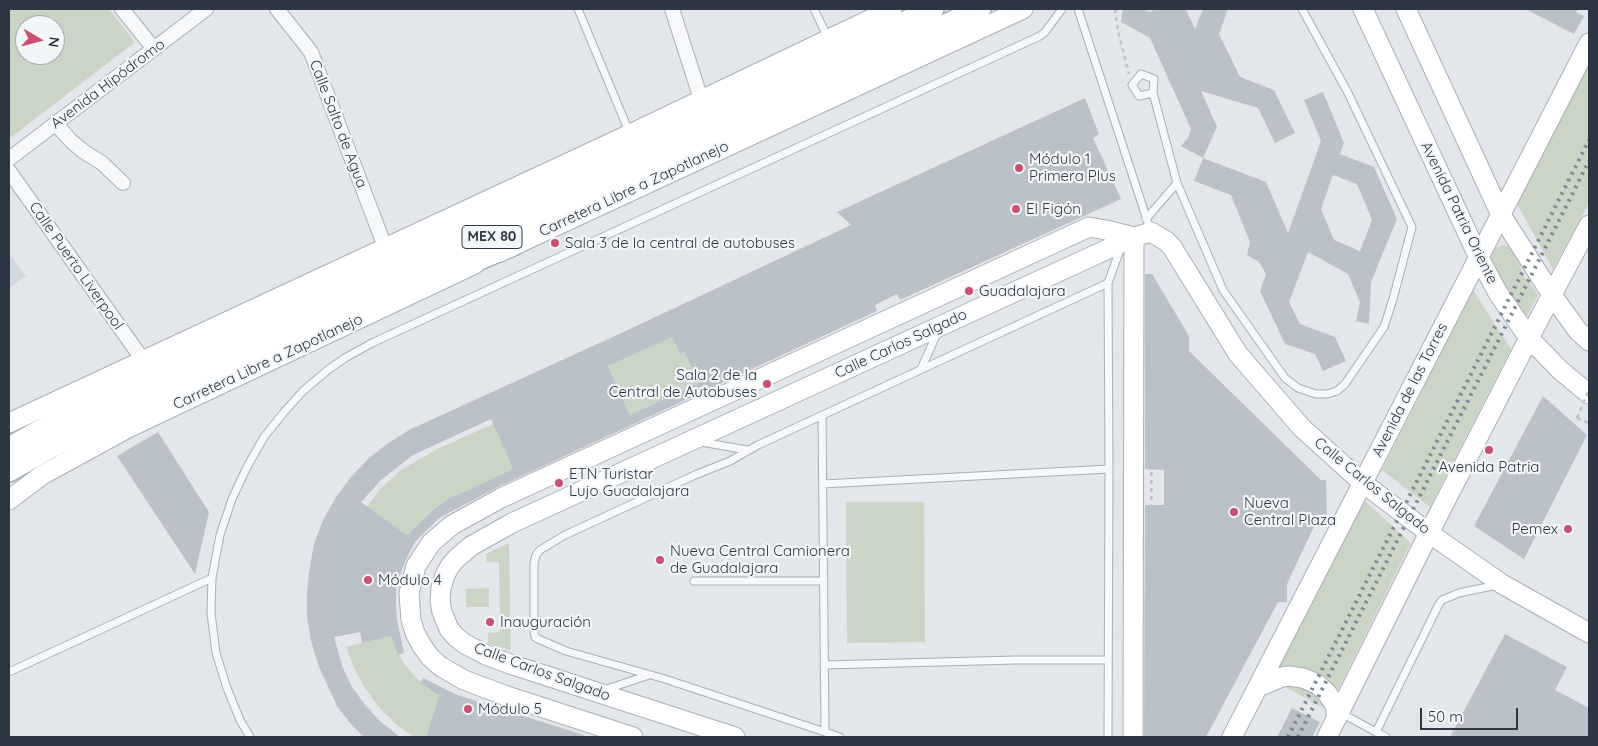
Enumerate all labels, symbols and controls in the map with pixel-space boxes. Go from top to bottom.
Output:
north arrow [15,15,65,65]
street label: Avenida Hipódromo [47,35,169,133]
text: N [44,36,63,48]
street label: Calle Salto de Agua [305,58,371,190]
street label: Carretera Libre a Zapotlanejo [536,137,732,241]
street label: Avenida Patria Oriente [1417,139,1501,287]
place label: Módulo 1 Primera Plus [1029,150,1116,185]
marker: Módulo 1 Primera Plus [1013,162,1025,174]
street label: Calle Puerto Liverpool [25,199,127,333]
place label: El Figón [1026,200,1081,218]
marker: El Figón [1010,203,1022,215]
road number: MEX 80 [462,226,522,248]
place label: Sala 3 de la central de autobuses [565,234,795,252]
marker: Sala 3 de la central de autobuses [549,237,561,249]
place label: Guadalajara [979,282,1066,300]
marker: Guadalajara [963,285,975,297]
street label: Calle Carlos Salgado [832,305,970,383]
street label: Carretera Libre a Zapotlanejo [170,310,366,414]
street label: Avenida de las Torres [1368,320,1452,460]
place label: Sala 2 de la Central de Autobuses [609,366,757,401]
marker: Sala 2 de la Central de Autobuses [761,378,773,390]
street label: Calle Carlos Salgado [1310,434,1434,538]
marker: Avenida Patria [1483,444,1495,456]
place label: Avenida Patria [1439,458,1539,476]
place label: ETN Turistar Lujo Guadalajara [569,465,689,500]
marker: ETN Turistar Lujo Guadalajara [553,477,565,489]
place label: Nueva Central Plaza [1244,494,1336,529]
marker: Nueva Central Plaza [1228,506,1240,518]
place label: Pemex [1511,520,1558,538]
marker: Pemex [1562,523,1574,535]
place label: Nueva Central Camionera de Guadalajara [670,542,850,577]
marker: Nueva Central Camionera de Guadalajara [654,554,666,566]
place label: Módulo 4 [378,571,442,589]
marker: Módulo 4 [362,574,374,586]
place label: Inauguración [500,613,591,631]
marker: Inauguración [484,616,496,628]
street label: Calle Carlos Salgado [471,639,613,705]
scale bar [1423,698,1520,730]
place label: Módulo 5 [478,700,542,718]
marker: Módulo 5 [462,703,474,715]
text: 50 m [1428,707,1463,726]

